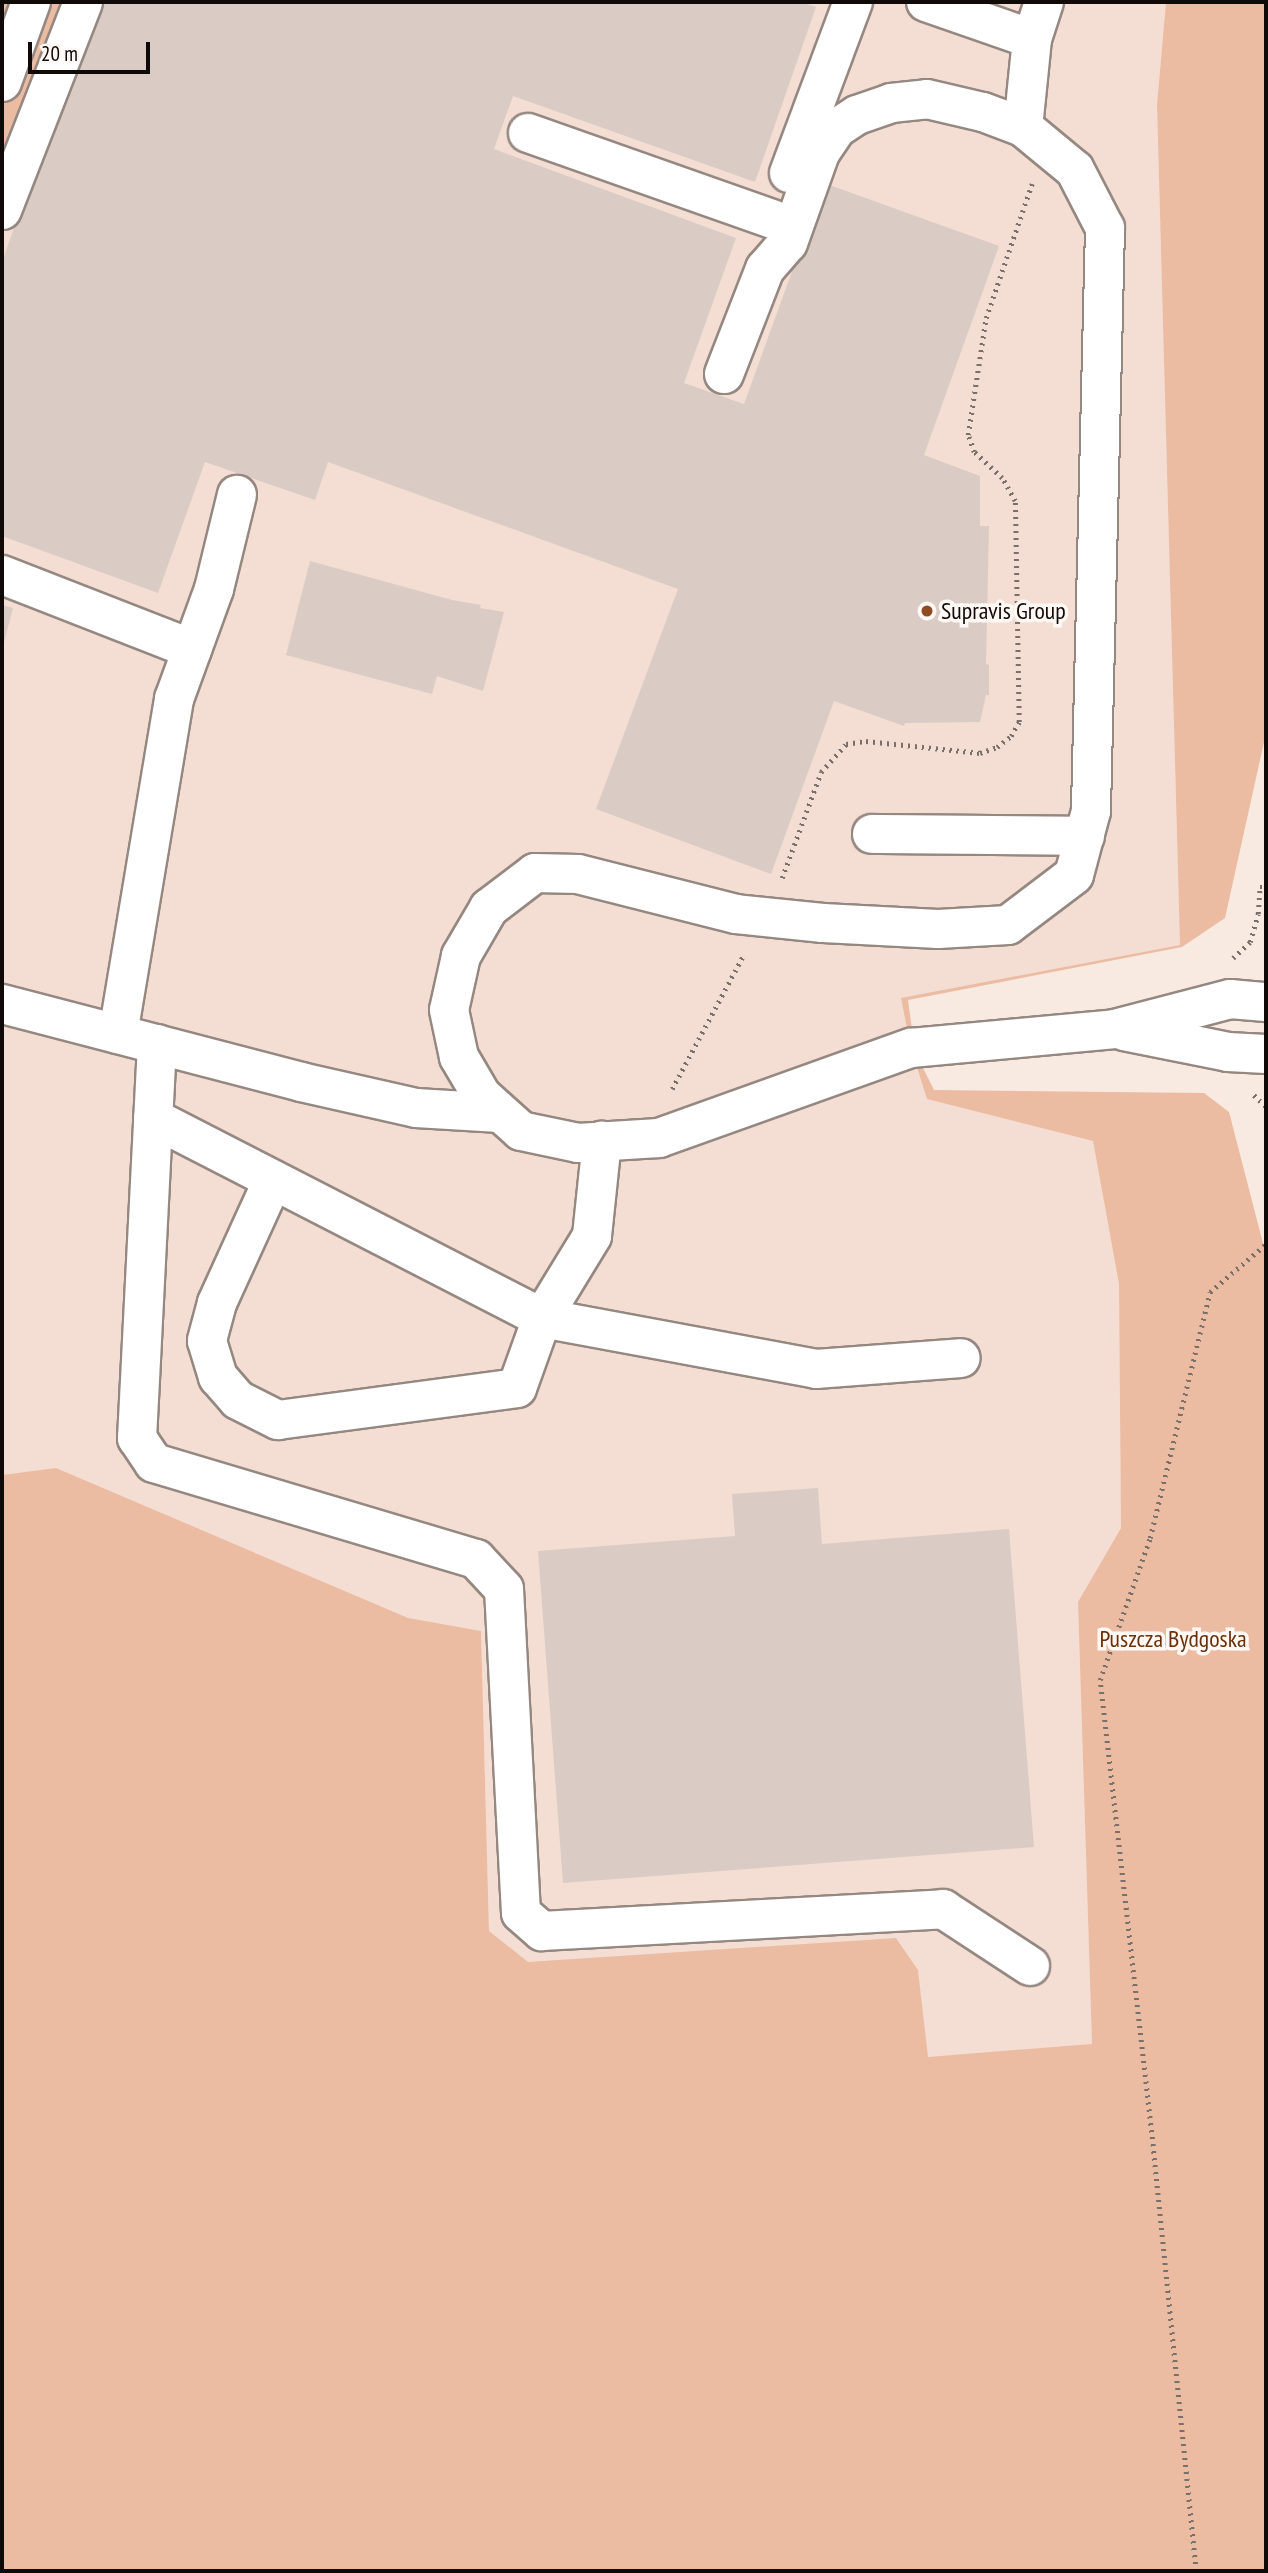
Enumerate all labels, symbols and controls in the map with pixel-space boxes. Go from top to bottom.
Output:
scale bar [32,28,154,72]
text: 20 m [41,40,78,67]
place label: Supravis Group [941,597,1066,625]
marker: Supravis Group [919,603,935,619]
park label: Puszcza Bydgoska [1099,1625,1247,1653]

